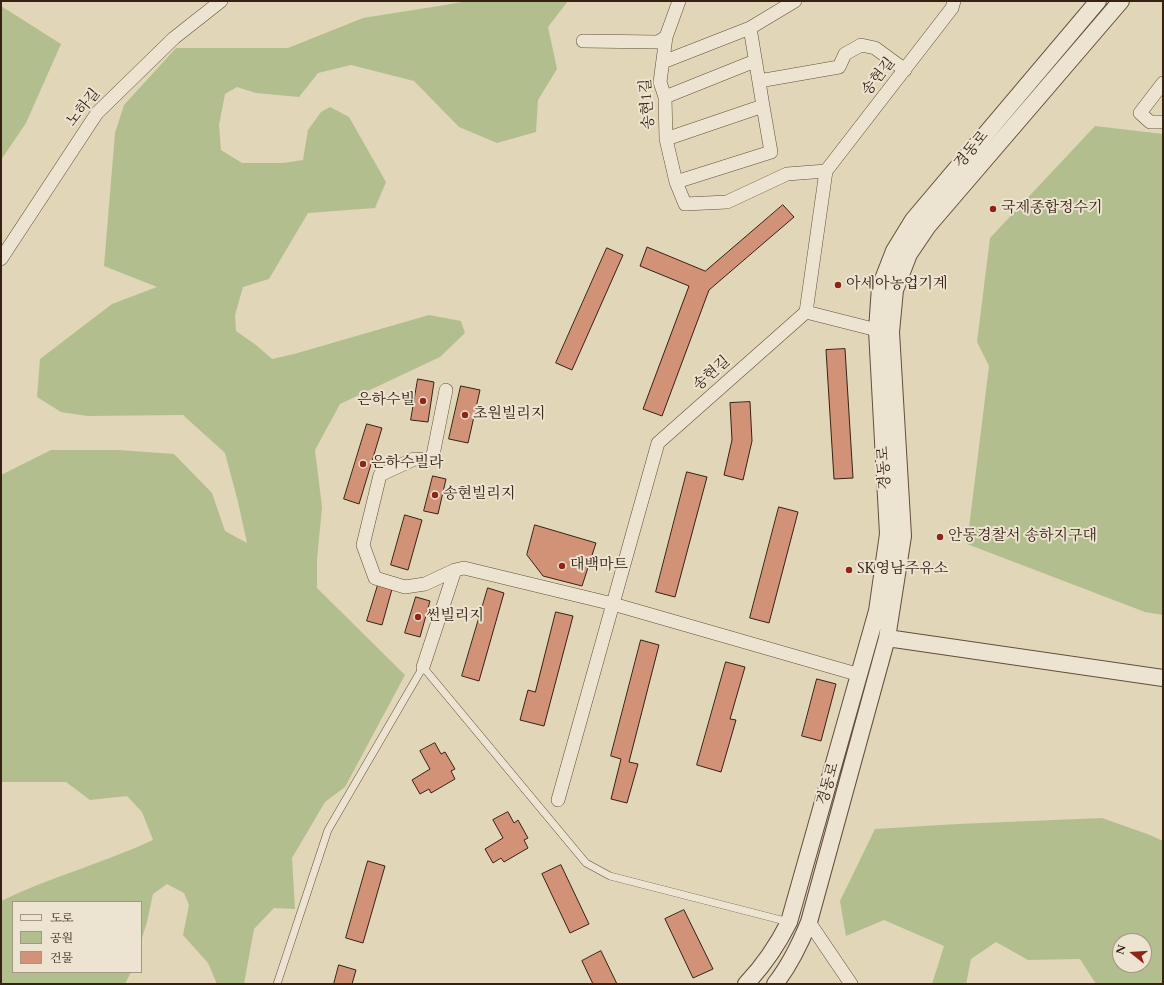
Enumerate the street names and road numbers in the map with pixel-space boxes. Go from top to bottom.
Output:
street label: 송현길 [859,54,899,100]
street label: 송현1길 [637,78,659,130]
street label: 노하길 [63,85,105,131]
street label: 경동로 [951,128,993,172]
street label: 송현길 [690,353,734,395]
street label: 경동로 [875,446,895,490]
street label: 경동로 [814,761,844,807]

